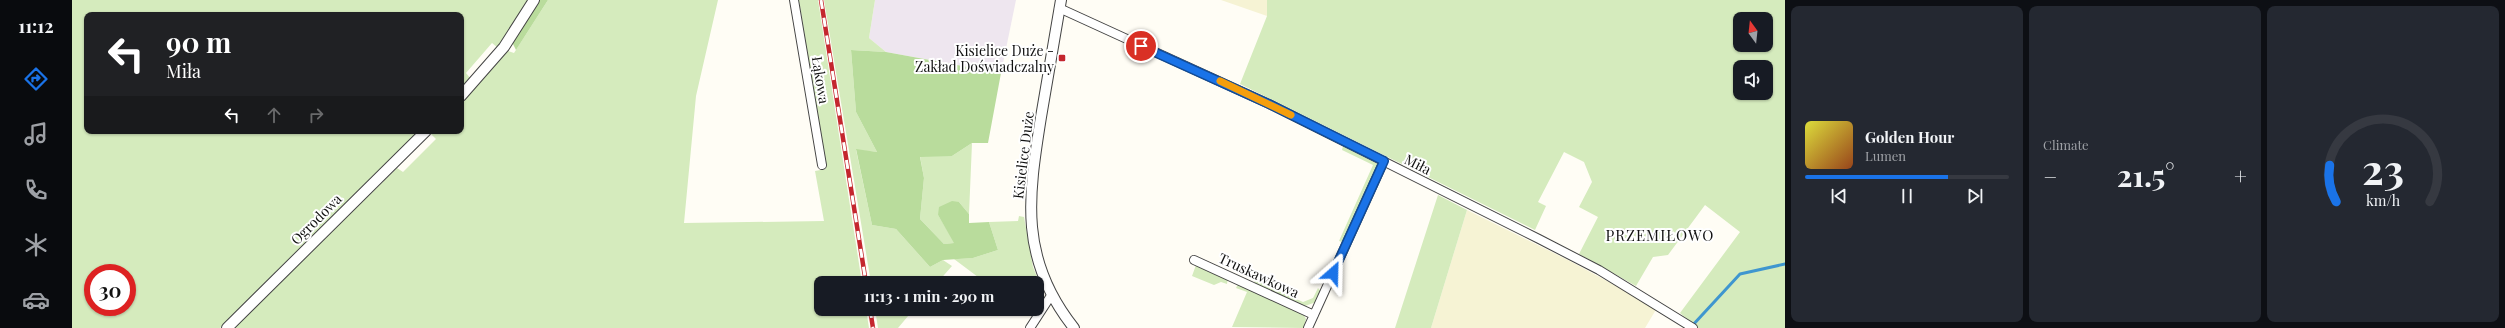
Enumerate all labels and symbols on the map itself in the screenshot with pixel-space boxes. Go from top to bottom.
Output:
north arrow [1733,12,1773,52]
pin [1124,29,1158,63]
place label: Kisielice Duże - Zakład Doświadczalny [915,41,1054,76]
marker: Kisielice Duże - Zakład Doświadczalny [1057,53,1067,63]
street label: Łąkowa [808,55,834,105]
street label: Kisielice Duże [1008,110,1038,200]
street label: Miła [1402,149,1434,179]
street label: Ogrodowa [286,189,346,249]
district label: PRZEMIŁOWO [1606,225,1714,245]
street label: Truskawkowa [1216,248,1302,302]
position arrow [1312,252,1354,294]
speed limit sign: 30 [84,264,136,316]

